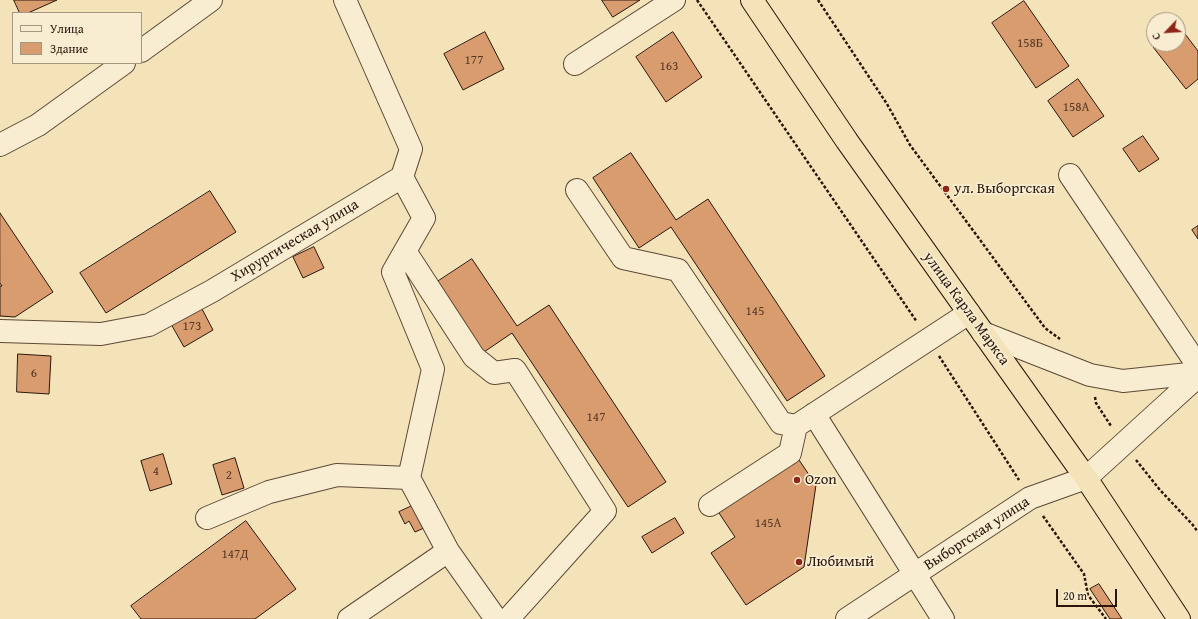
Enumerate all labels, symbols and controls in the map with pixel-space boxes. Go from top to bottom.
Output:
legend [12,12,142,64]
north arrow [1146,12,1186,52]
text: Улица [50,20,84,37]
text: С [1147,30,1165,43]
house number: 158Б [1017,36,1043,52]
text: Здание [50,40,88,57]
house number: 177 [465,53,483,69]
house number: 163 [660,59,678,75]
house number: 158А [1063,100,1089,116]
place label: ул. Выборгская [954,180,1055,198]
marker: ул. Выборгская [941,184,951,194]
street label: Хирургическая улица [228,196,362,286]
street label: улица Карла Маркса [919,249,1013,369]
house number: 145 [746,304,764,320]
house number: 173 [183,319,201,335]
house number: 6 [31,366,37,382]
house number: 147 [587,410,605,426]
house number: 4 [153,464,159,480]
house number: 2 [226,468,232,484]
place label: Ozon [805,471,837,489]
marker: Ozon [792,475,802,485]
street label: Выборгская улица [921,493,1033,575]
house number: 145А [755,516,781,532]
house number: 147Д [221,547,249,563]
place label: Любимый [807,553,874,571]
marker: Любимый [794,557,804,567]
scale bar [1058,581,1119,607]
text: 20 m [1063,587,1087,604]

